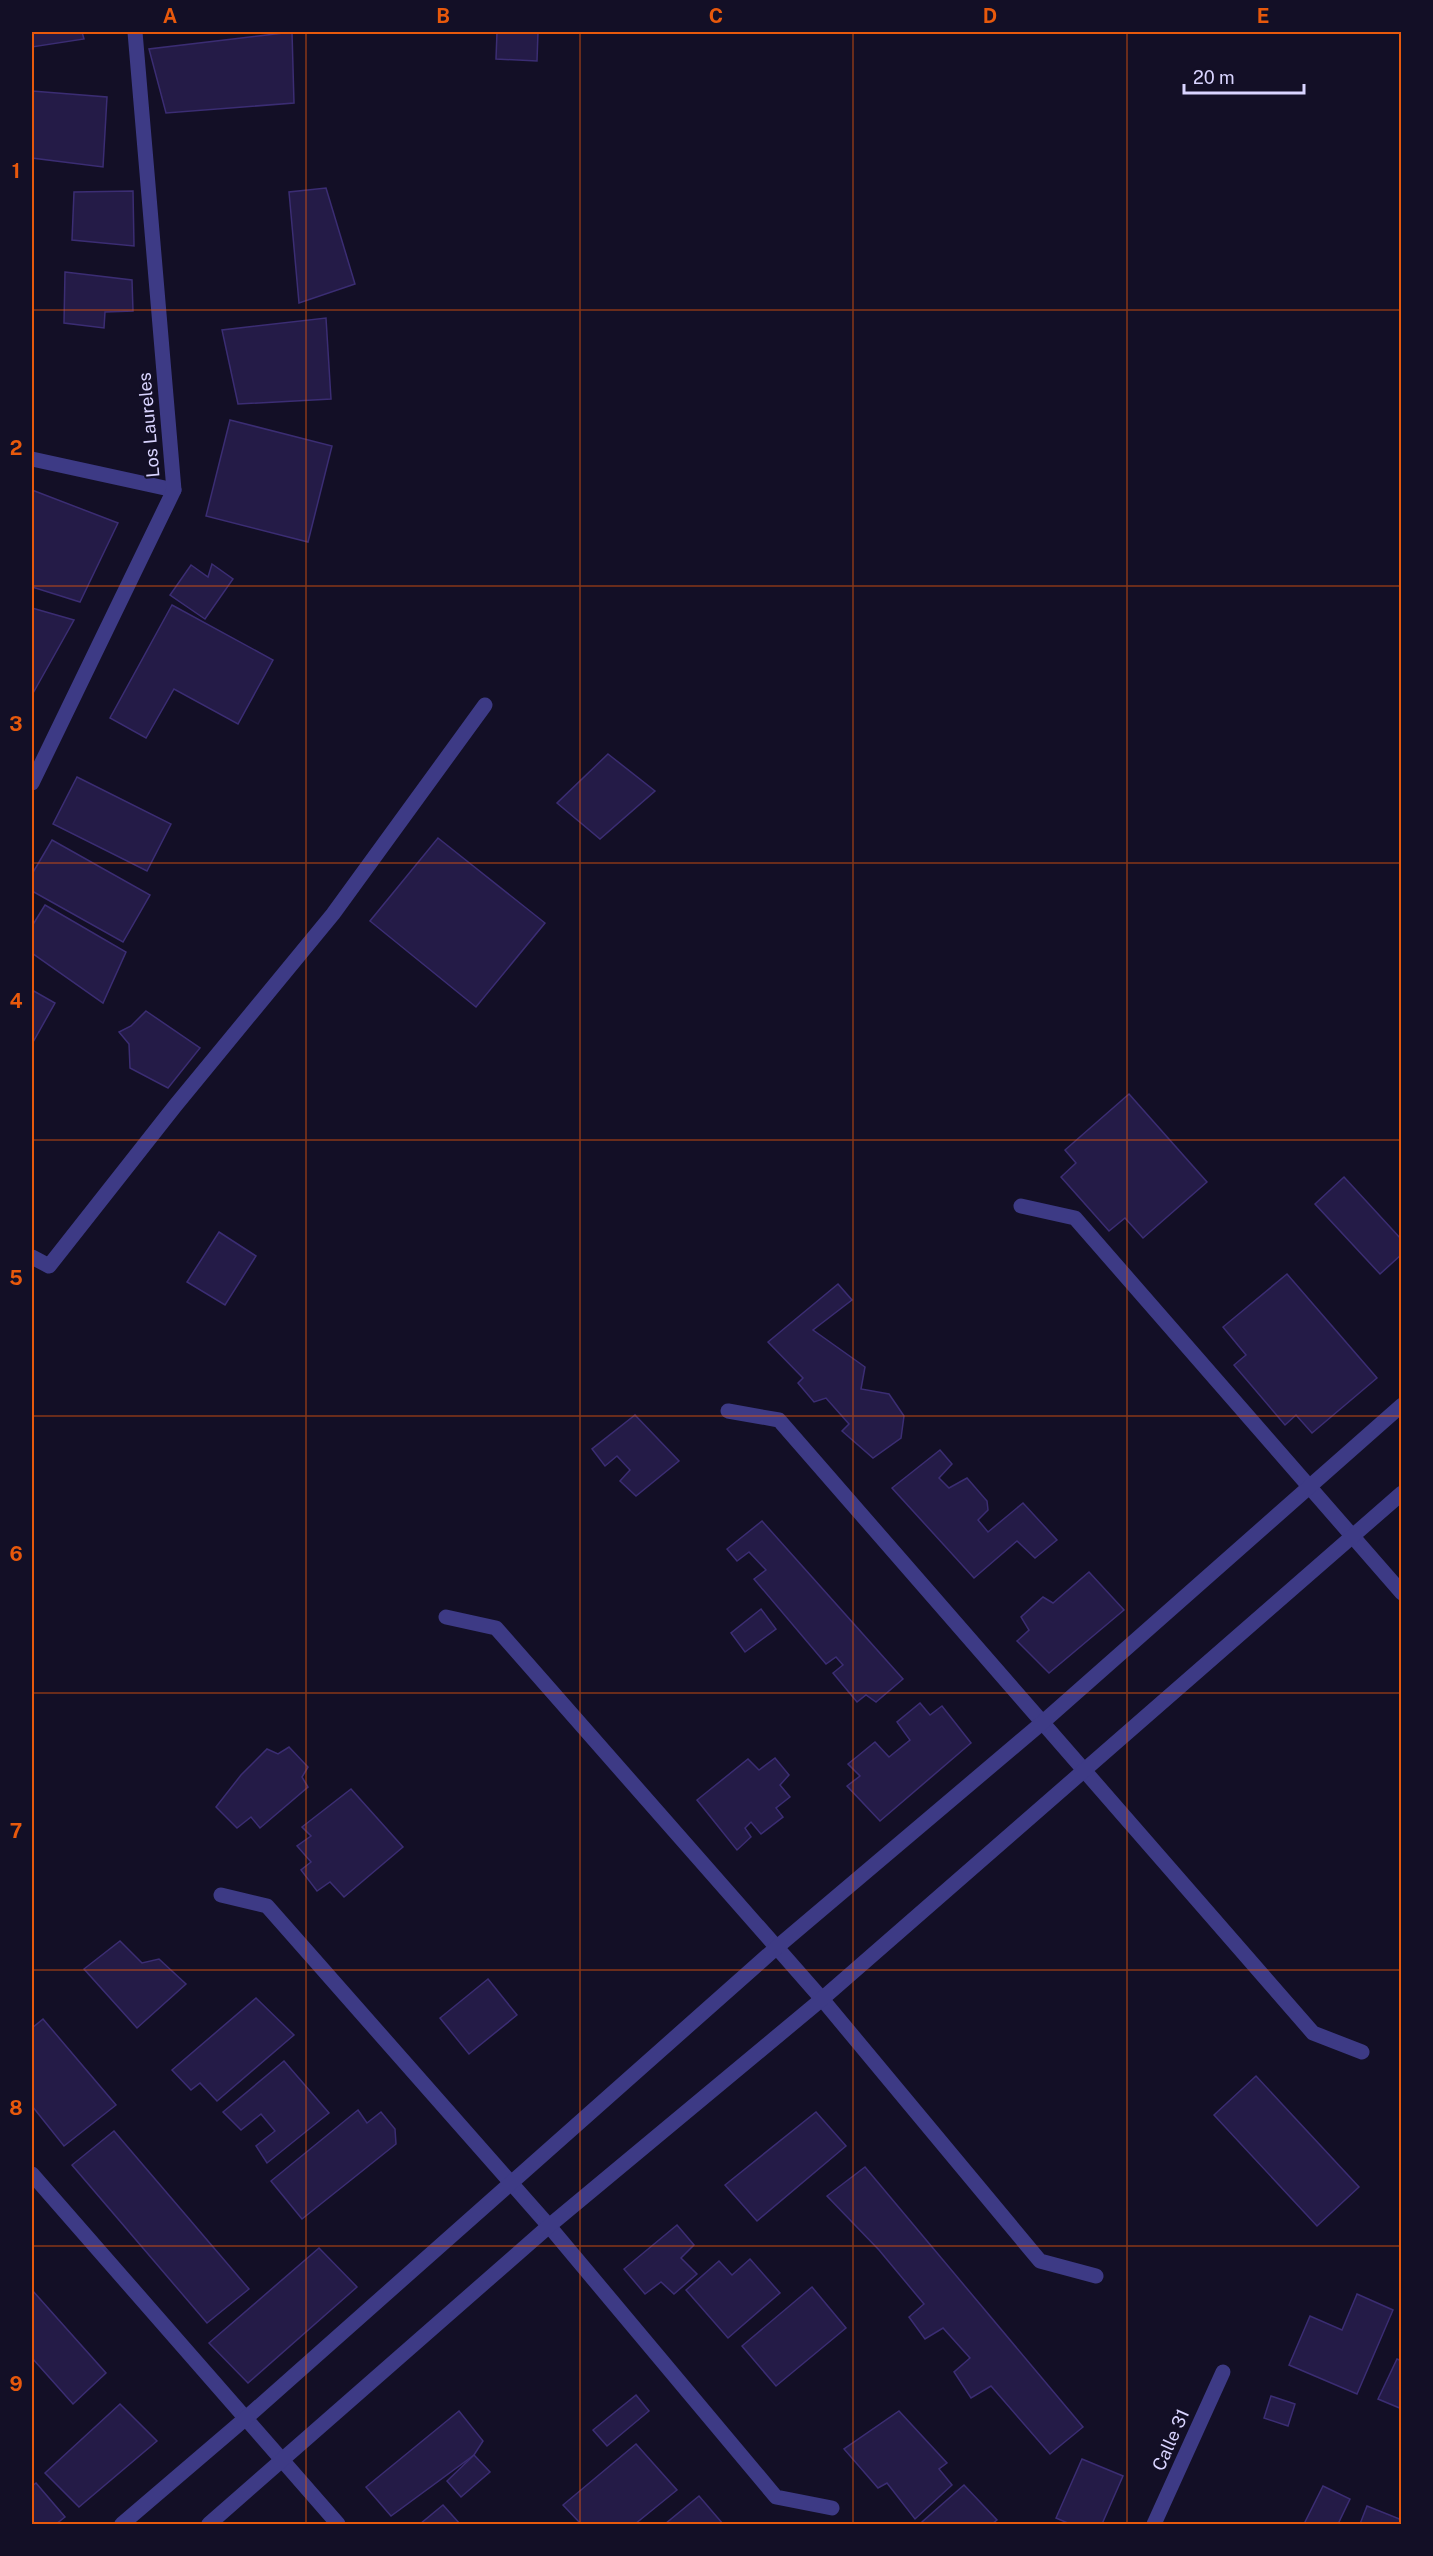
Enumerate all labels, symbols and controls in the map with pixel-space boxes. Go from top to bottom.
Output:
text: A [163,4,177,28]
text: B [436,4,450,28]
text: C [709,4,723,28]
text: D [983,4,997,28]
text: E [1257,4,1269,28]
scale bar [1184,57,1304,95]
text: 20 m [1193,67,1235,88]
text: 1 [12,159,20,183]
street label: Los Laureles [133,372,164,479]
text: 2 [10,436,22,460]
text: 3 [9,712,23,736]
text: 4 [9,989,23,1013]
text: 5 [9,1266,23,1290]
text: 6 [9,1542,23,1566]
text: 7 [10,1819,22,1843]
text: 8 [9,2096,23,2120]
text: 9 [9,2372,23,2396]
street label: Calle 31 [1148,2406,1193,2474]

